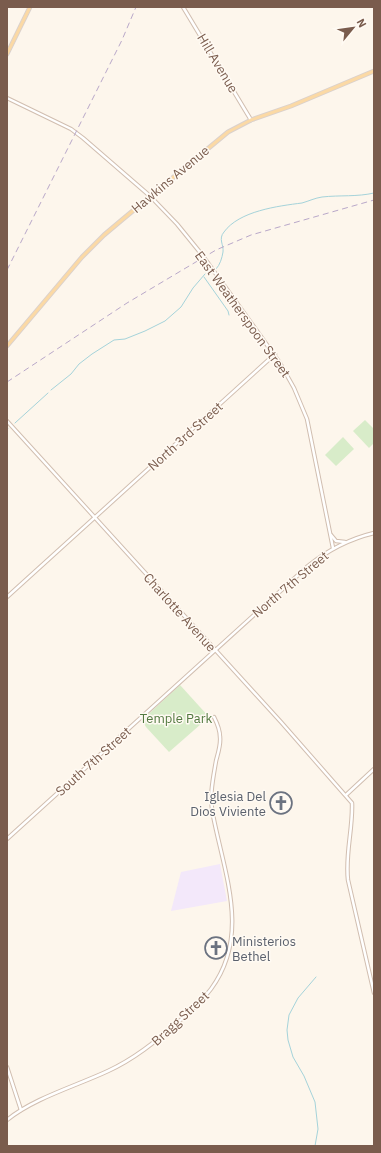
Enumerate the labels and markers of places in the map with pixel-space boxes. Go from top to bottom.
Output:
place label: Iglesia Del Dios Viviente [190,788,266,820]
church icon: Iglesia Del Dios Viviente [268,790,294,816]
place label: Ministerios Bethel [232,933,296,965]
church icon: Ministerios Bethel [203,935,229,961]

